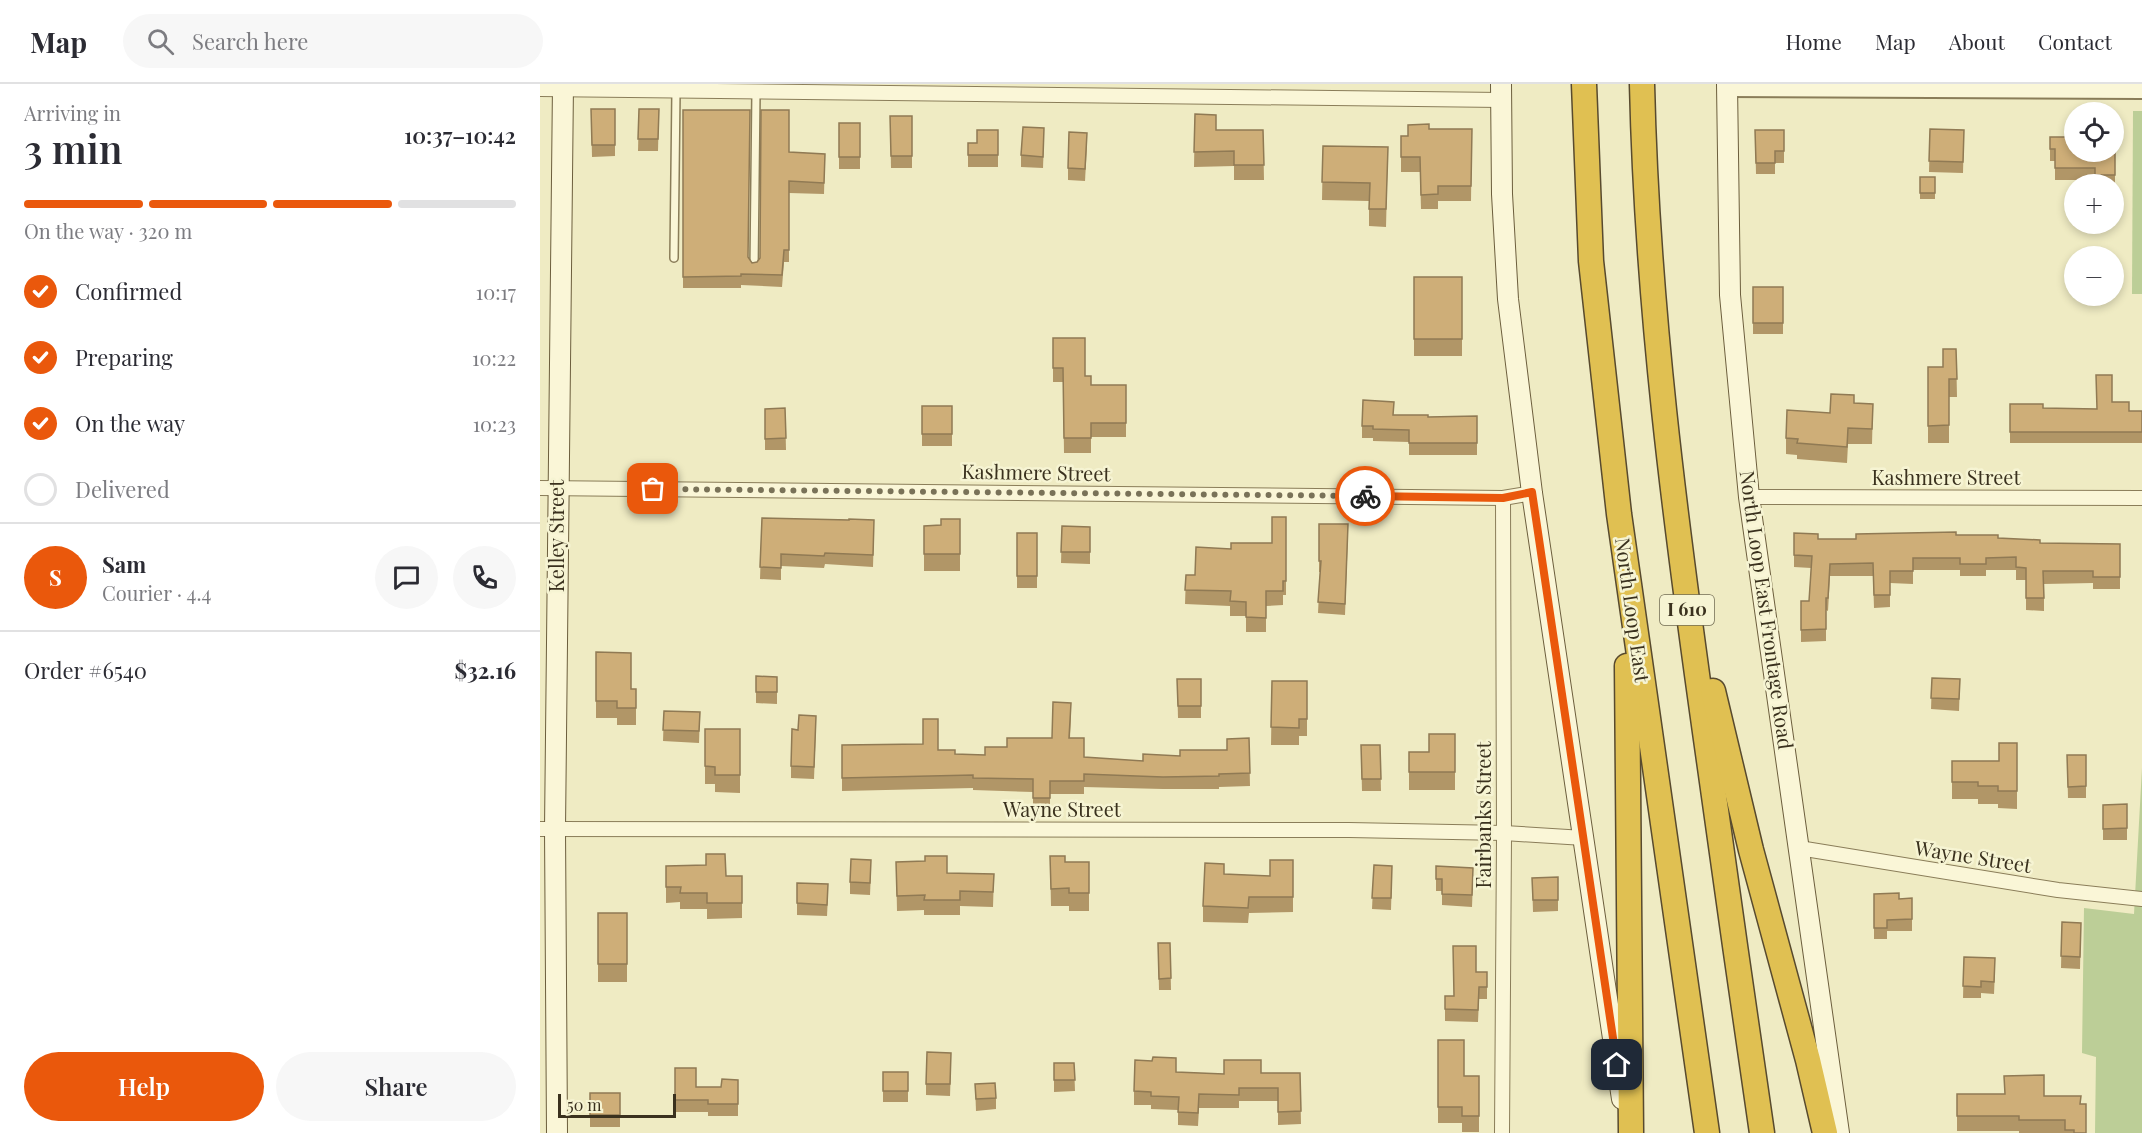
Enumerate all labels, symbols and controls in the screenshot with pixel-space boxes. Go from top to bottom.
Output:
search box [123,14,543,68]
text: Map [30,23,87,60]
icon: search [144,25,177,58]
text: Search here [192,26,308,56]
text: Home [1786,27,1842,55]
text: Map [1875,27,1916,55]
text: About [1949,27,2005,55]
text: Contact [2038,27,2112,55]
text: Arriving in [24,99,121,126]
map controls [2064,102,2124,306]
button: locate [2064,102,2124,162]
text: 10:37–10:42 [404,120,516,150]
text: 3 min [24,122,122,174]
button: + [2064,174,2124,234]
text: On the way · 320 m [24,217,192,244]
button: − [2064,246,2124,306]
icon: check [24,275,57,308]
text: Confirmed [75,276,182,306]
text: 10:17 [476,278,516,305]
icon: check [24,341,57,374]
text: Preparing [75,342,173,372]
text: 10:22 [472,344,516,371]
icon: check [24,407,57,440]
text: On the way [75,408,185,438]
text: 10:23 [473,410,516,437]
street label: Kashmere Street [961,457,1112,486]
pin [627,463,678,514]
street label: Kashmere Street [1872,463,2021,490]
courier [1335,466,1395,526]
street label: North Loop East Frontage Road [1735,469,1800,751]
icon: bag [636,472,669,505]
text: Delivered [75,474,170,504]
street label: Kelley Street [542,479,569,592]
icon: bike [1349,480,1382,513]
street label: North Loop East [1610,536,1657,685]
button: chat [375,546,438,609]
button: phone [453,546,516,609]
text: Sam [102,549,146,579]
text: S [49,562,62,592]
text: Courier · 4.4 [102,579,211,606]
road number: I 610 [1660,595,1714,625]
text: Order #6540 [24,655,147,685]
text: $32.16 [455,655,516,685]
street label: Fairbanks Street [1469,740,1496,889]
street label: Wayne Street [1002,795,1122,822]
street label: Wayne Street [1912,833,2034,878]
pin [1591,1039,1642,1090]
icon: home [1600,1048,1633,1081]
button: Help [24,1052,264,1121]
button: Share [276,1052,516,1121]
scale bar [558,1091,676,1118]
text: 50 m [567,1094,601,1115]

